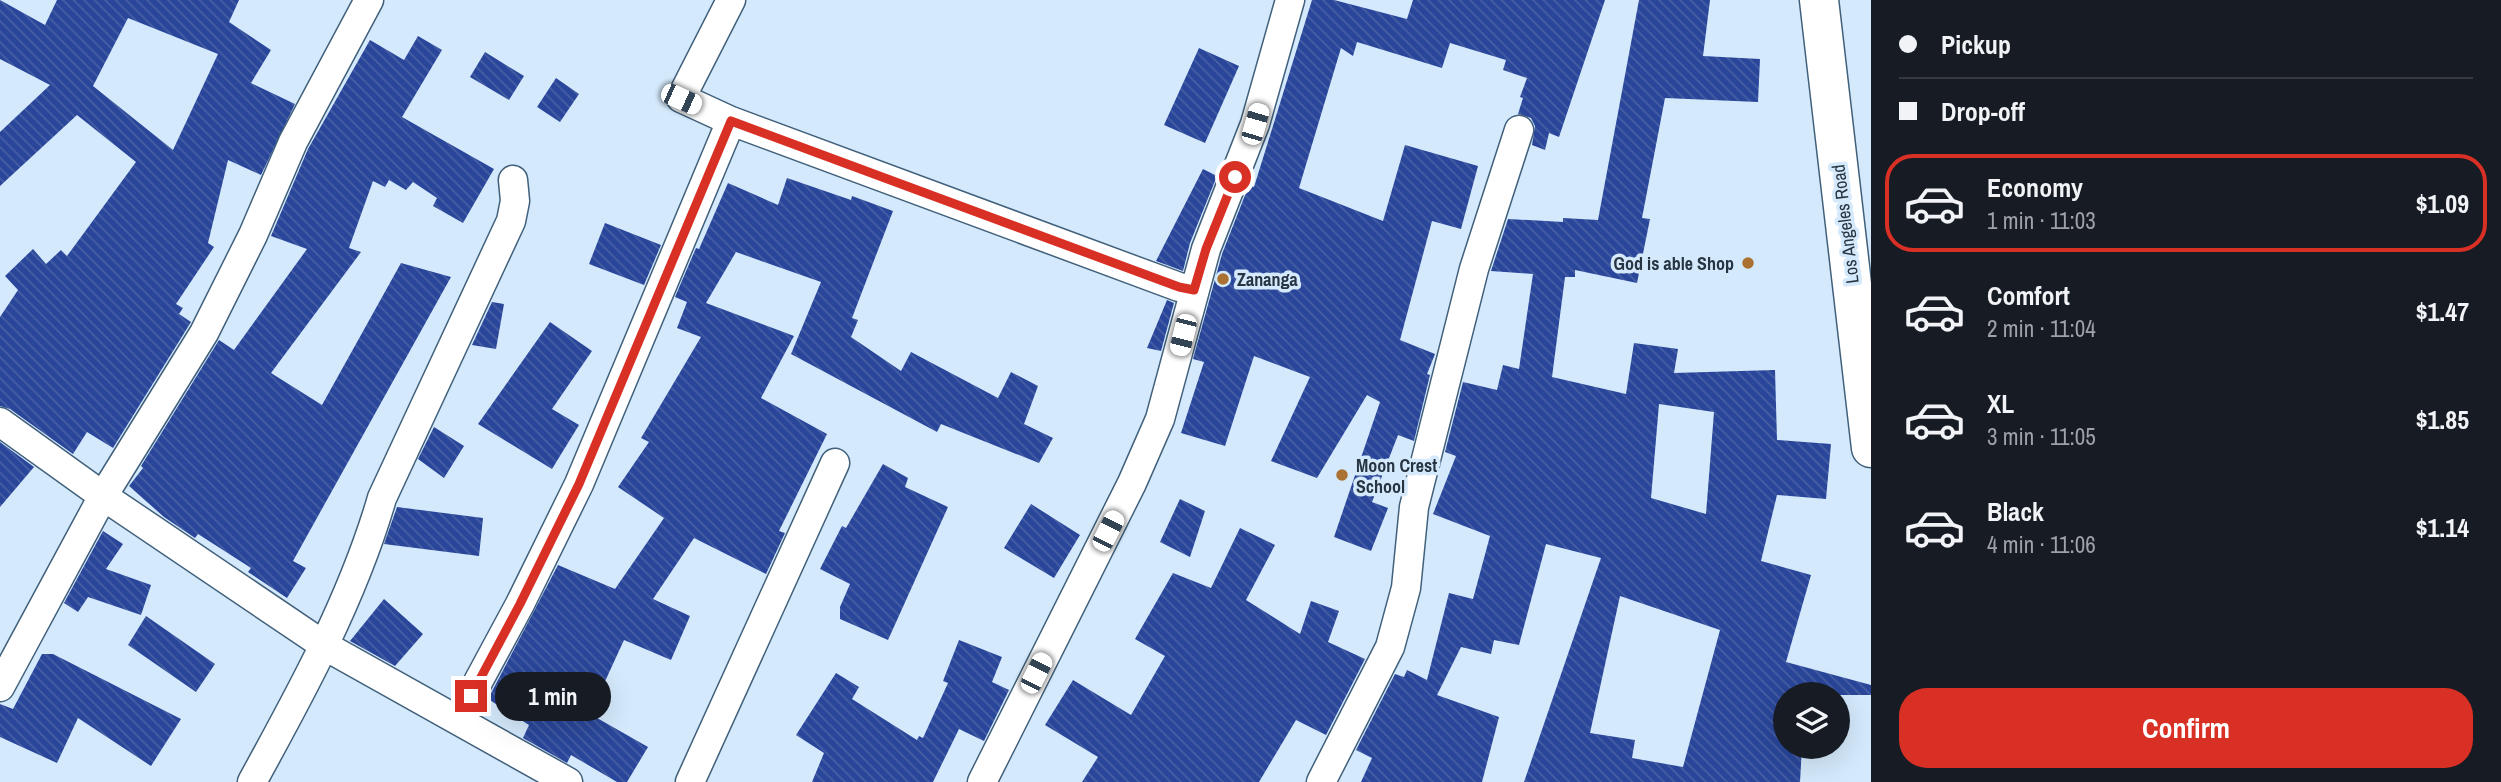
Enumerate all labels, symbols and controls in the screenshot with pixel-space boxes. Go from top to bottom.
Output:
text: Pickup [1941,27,2011,62]
car [658,81,705,117]
text: Drop-off [1941,94,2025,129]
car [1240,101,1271,147]
route start [1219,161,1251,193]
street label: Los Angeles Road [1825,163,1865,285]
text: Economy [1987,170,2083,205]
icon: car [1903,172,1966,235]
text: $1.09 [2416,186,2469,221]
text: 1 min · 11:03 [1987,205,2096,236]
place label: God is able Shop [1613,251,1734,276]
marker: God is able Shop [1740,255,1756,271]
place label: Zananga [1237,267,1298,292]
marker: Zananga [1215,271,1231,287]
text: Comfort [1987,278,2070,313]
icon: car [1903,280,1966,343]
text: $1.47 [2416,294,2469,329]
car [1168,312,1199,358]
text: 2 min · 11:04 [1987,313,2096,344]
text: XL [1987,386,2014,421]
icon: car [1903,388,1966,451]
text: $1.85 [2416,402,2469,437]
text: 3 min · 11:05 [1987,421,2096,452]
place label: Moon Crest School [1356,453,1437,499]
marker: Moon Crest School [1334,467,1350,483]
text: Black [1987,494,2044,529]
icon: car [1903,496,1966,559]
car [1090,508,1127,554]
text: $1.14 [2416,510,2469,545]
text: 4 min · 11:06 [1987,529,2096,560]
car [1018,650,1055,696]
callout: 1 min [496,672,611,720]
route end [455,680,487,712]
text: 1 min [528,681,578,712]
map controls [1773,682,1850,759]
button: layers [1773,682,1850,759]
button: Confirm [1899,688,2473,768]

